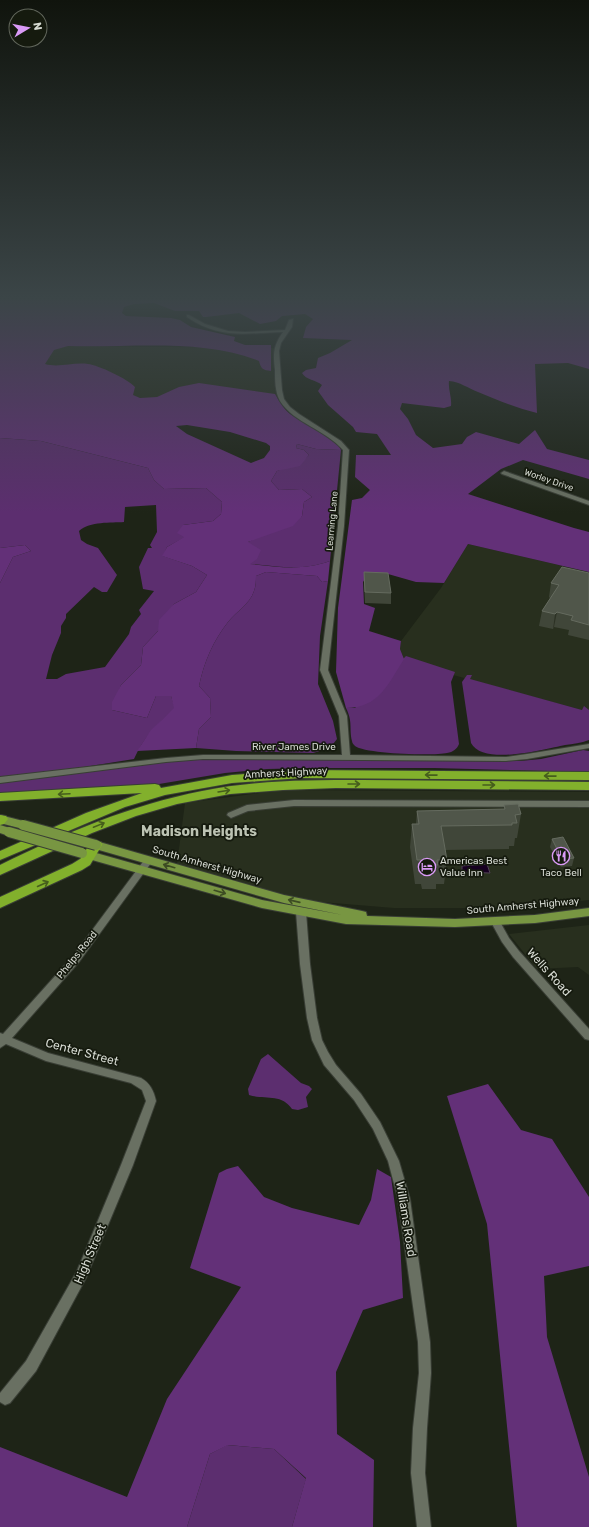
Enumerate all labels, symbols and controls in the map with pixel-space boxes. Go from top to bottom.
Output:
north arrow [8,8,48,48]
text: N [30,21,44,31]
street label: Worley Drive [523,467,575,493]
street label: Learning Lane [324,491,340,551]
street label: River James Drive [252,741,336,753]
street label: Amherst Highway [244,765,328,781]
one-way arrow [425,771,438,779]
one-way arrow [544,772,557,780]
one-way arrow [347,780,360,788]
one-way arrow [482,781,495,789]
one-way arrow [217,787,230,795]
one-way arrow [58,791,71,798]
one-way arrow [93,820,105,828]
district label: Madison Heights [141,823,257,840]
street label: South Amherst Highway [151,844,263,886]
restaurant icon: Taco Bell [551,846,571,866]
place label: Americas Best Value Inn [440,855,507,879]
hotel icon: Americas Best Value Inn [417,857,437,877]
one-way arrow [163,862,176,869]
place label: Taco Bell [540,867,582,879]
one-way arrow [37,879,49,887]
one-way arrow [213,889,226,896]
street label: South Amherst Highway [466,895,580,917]
one-way arrow [288,897,301,905]
street label: Phelps Road [54,929,100,981]
street label: Wells Road [524,945,574,999]
street label: Center Street [44,1036,120,1069]
street label: Williams Road [393,1180,419,1258]
street label: High Street [71,1222,109,1286]

